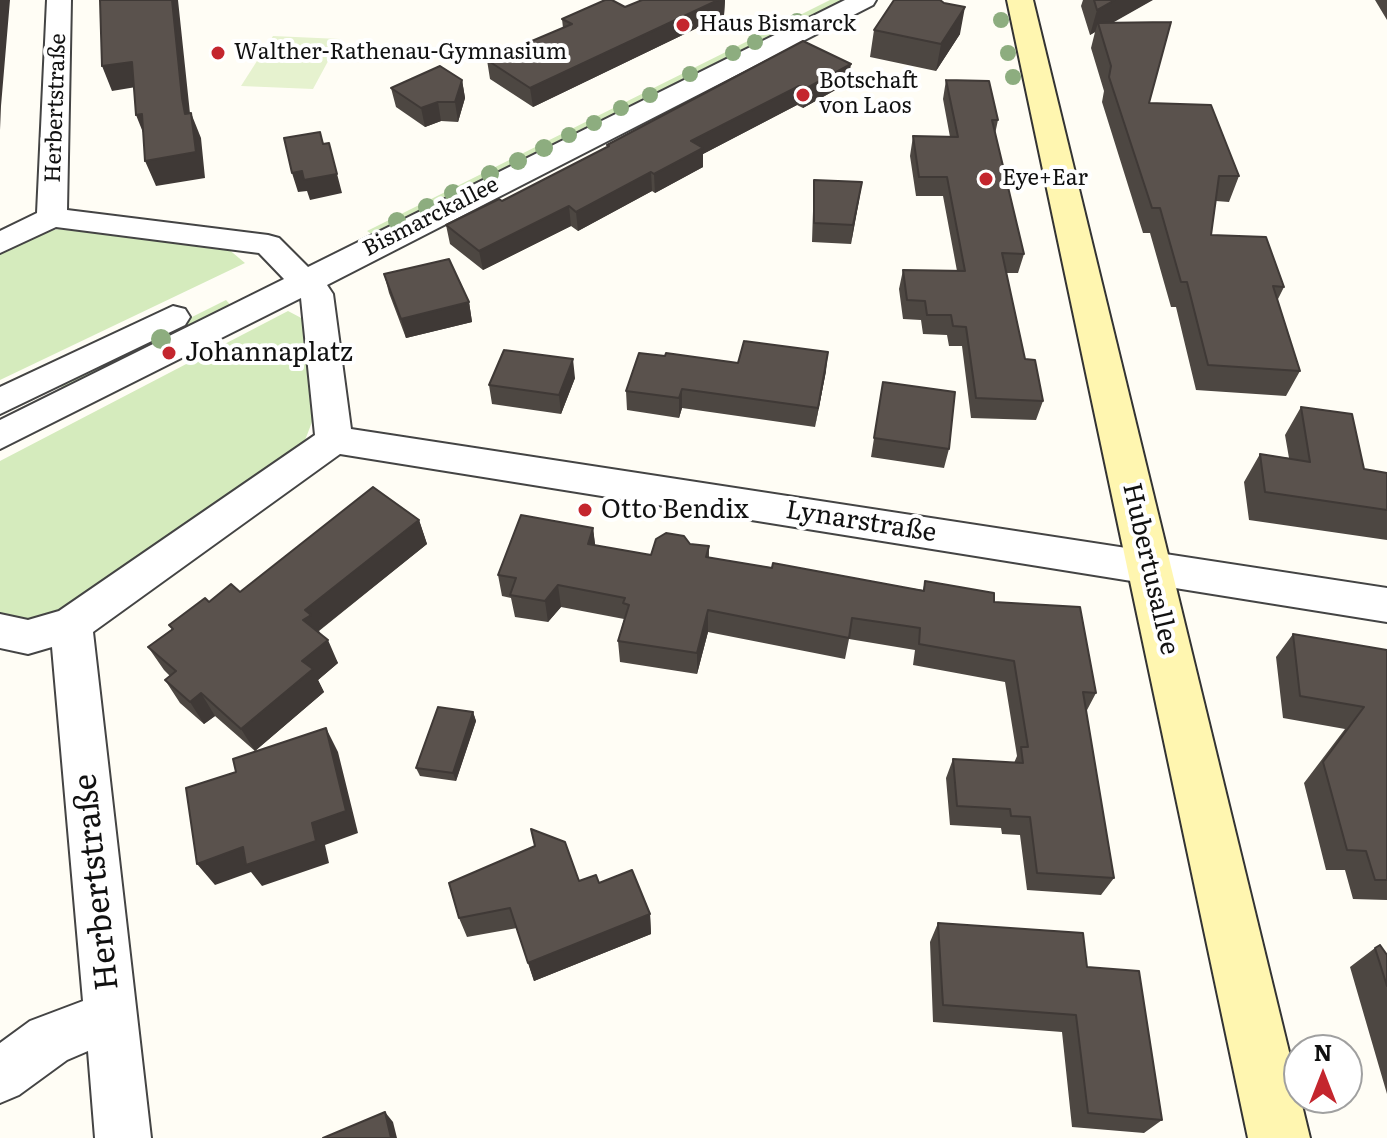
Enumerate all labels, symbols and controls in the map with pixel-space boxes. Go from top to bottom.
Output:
place label: Haus Bismarck [699,12,856,38]
marker: Haus Bismarck [674,16,692,34]
street label: Herbertstraße [40,33,72,183]
place label: Walther-Rathenau-Gymnasium [234,40,567,66]
marker: Walther-Rathenau-Gymnasium [209,44,227,62]
place label: Botschaft von Laos [819,69,918,120]
marker: Botschaft von Laos [794,86,812,104]
place label: Eye+Ear [1002,166,1088,192]
marker: Eye+Ear [977,170,995,188]
street label: Bismarckallee [359,172,503,262]
place label: Johannaplatz [185,337,353,369]
marker: Johannaplatz [160,344,178,362]
street label: Hubertusallee [1115,480,1185,658]
place label: Otto Bendix [601,494,749,526]
street label: Lynarstraße [784,495,938,549]
marker: Otto Bendix [576,501,594,519]
street label: Herbertstraße [67,772,127,992]
north arrow [1283,1034,1363,1114]
text: N [1314,1035,1332,1068]

